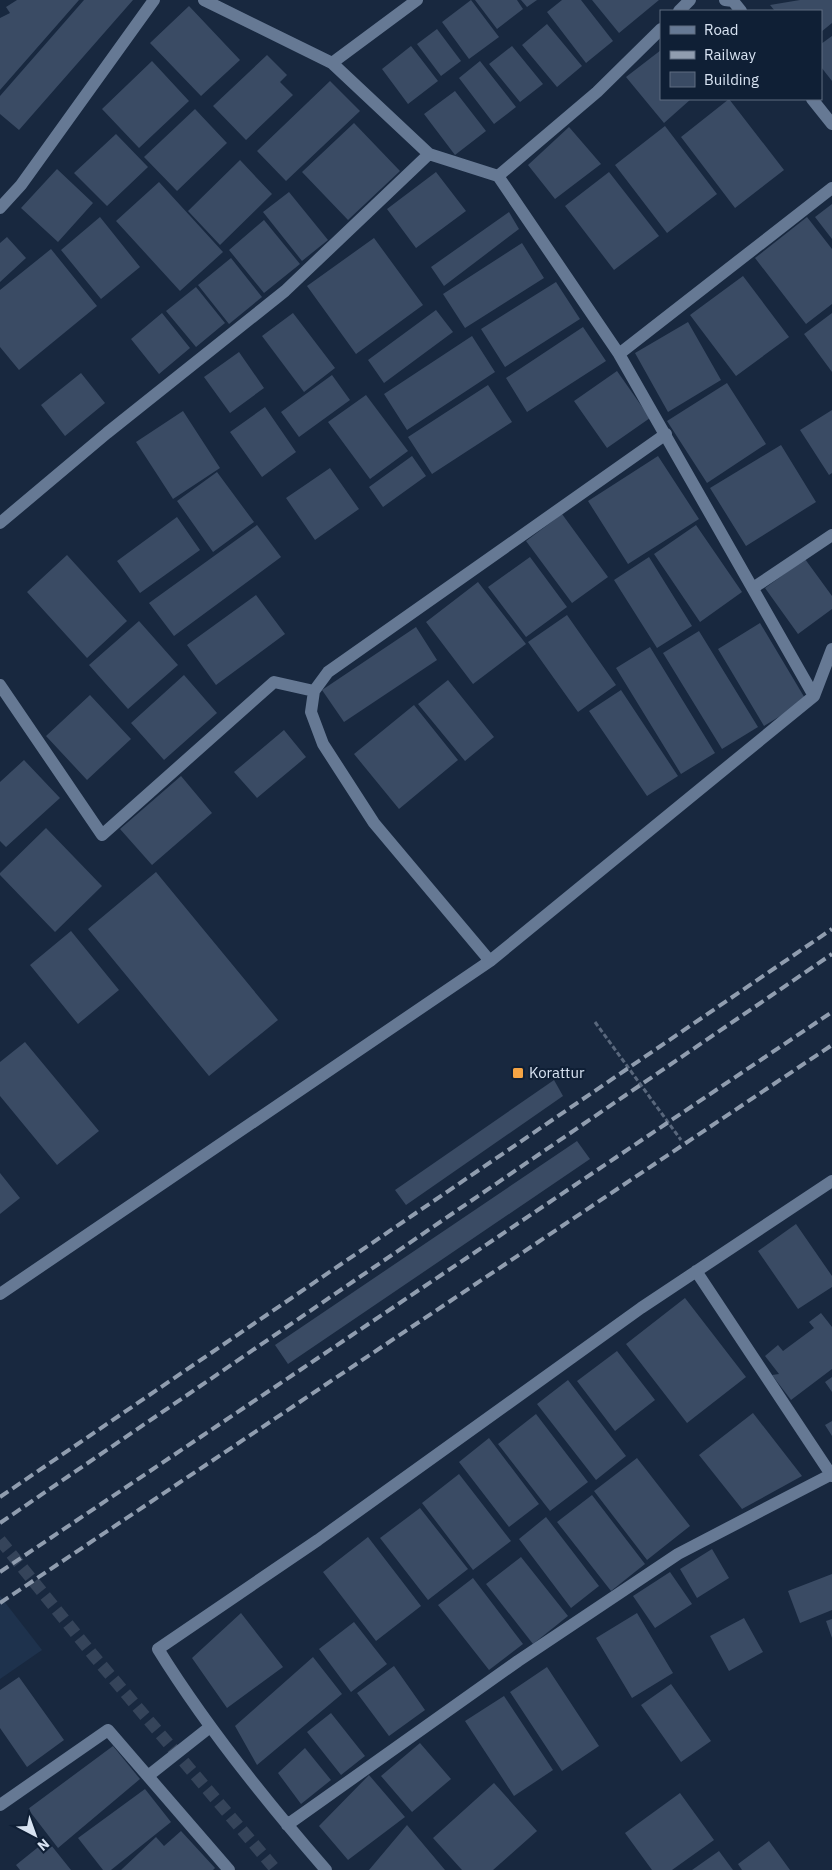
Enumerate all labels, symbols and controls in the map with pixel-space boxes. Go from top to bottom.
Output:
legend [660,10,822,100]
text: Road [704,20,739,39]
text: Railway [704,45,757,64]
text: Building [704,70,759,89]
place label: Korattur [529,1063,585,1082]
marker: Korattur [511,1066,525,1080]
north arrow [10,1810,60,1860]
text: N [34,1835,53,1855]

